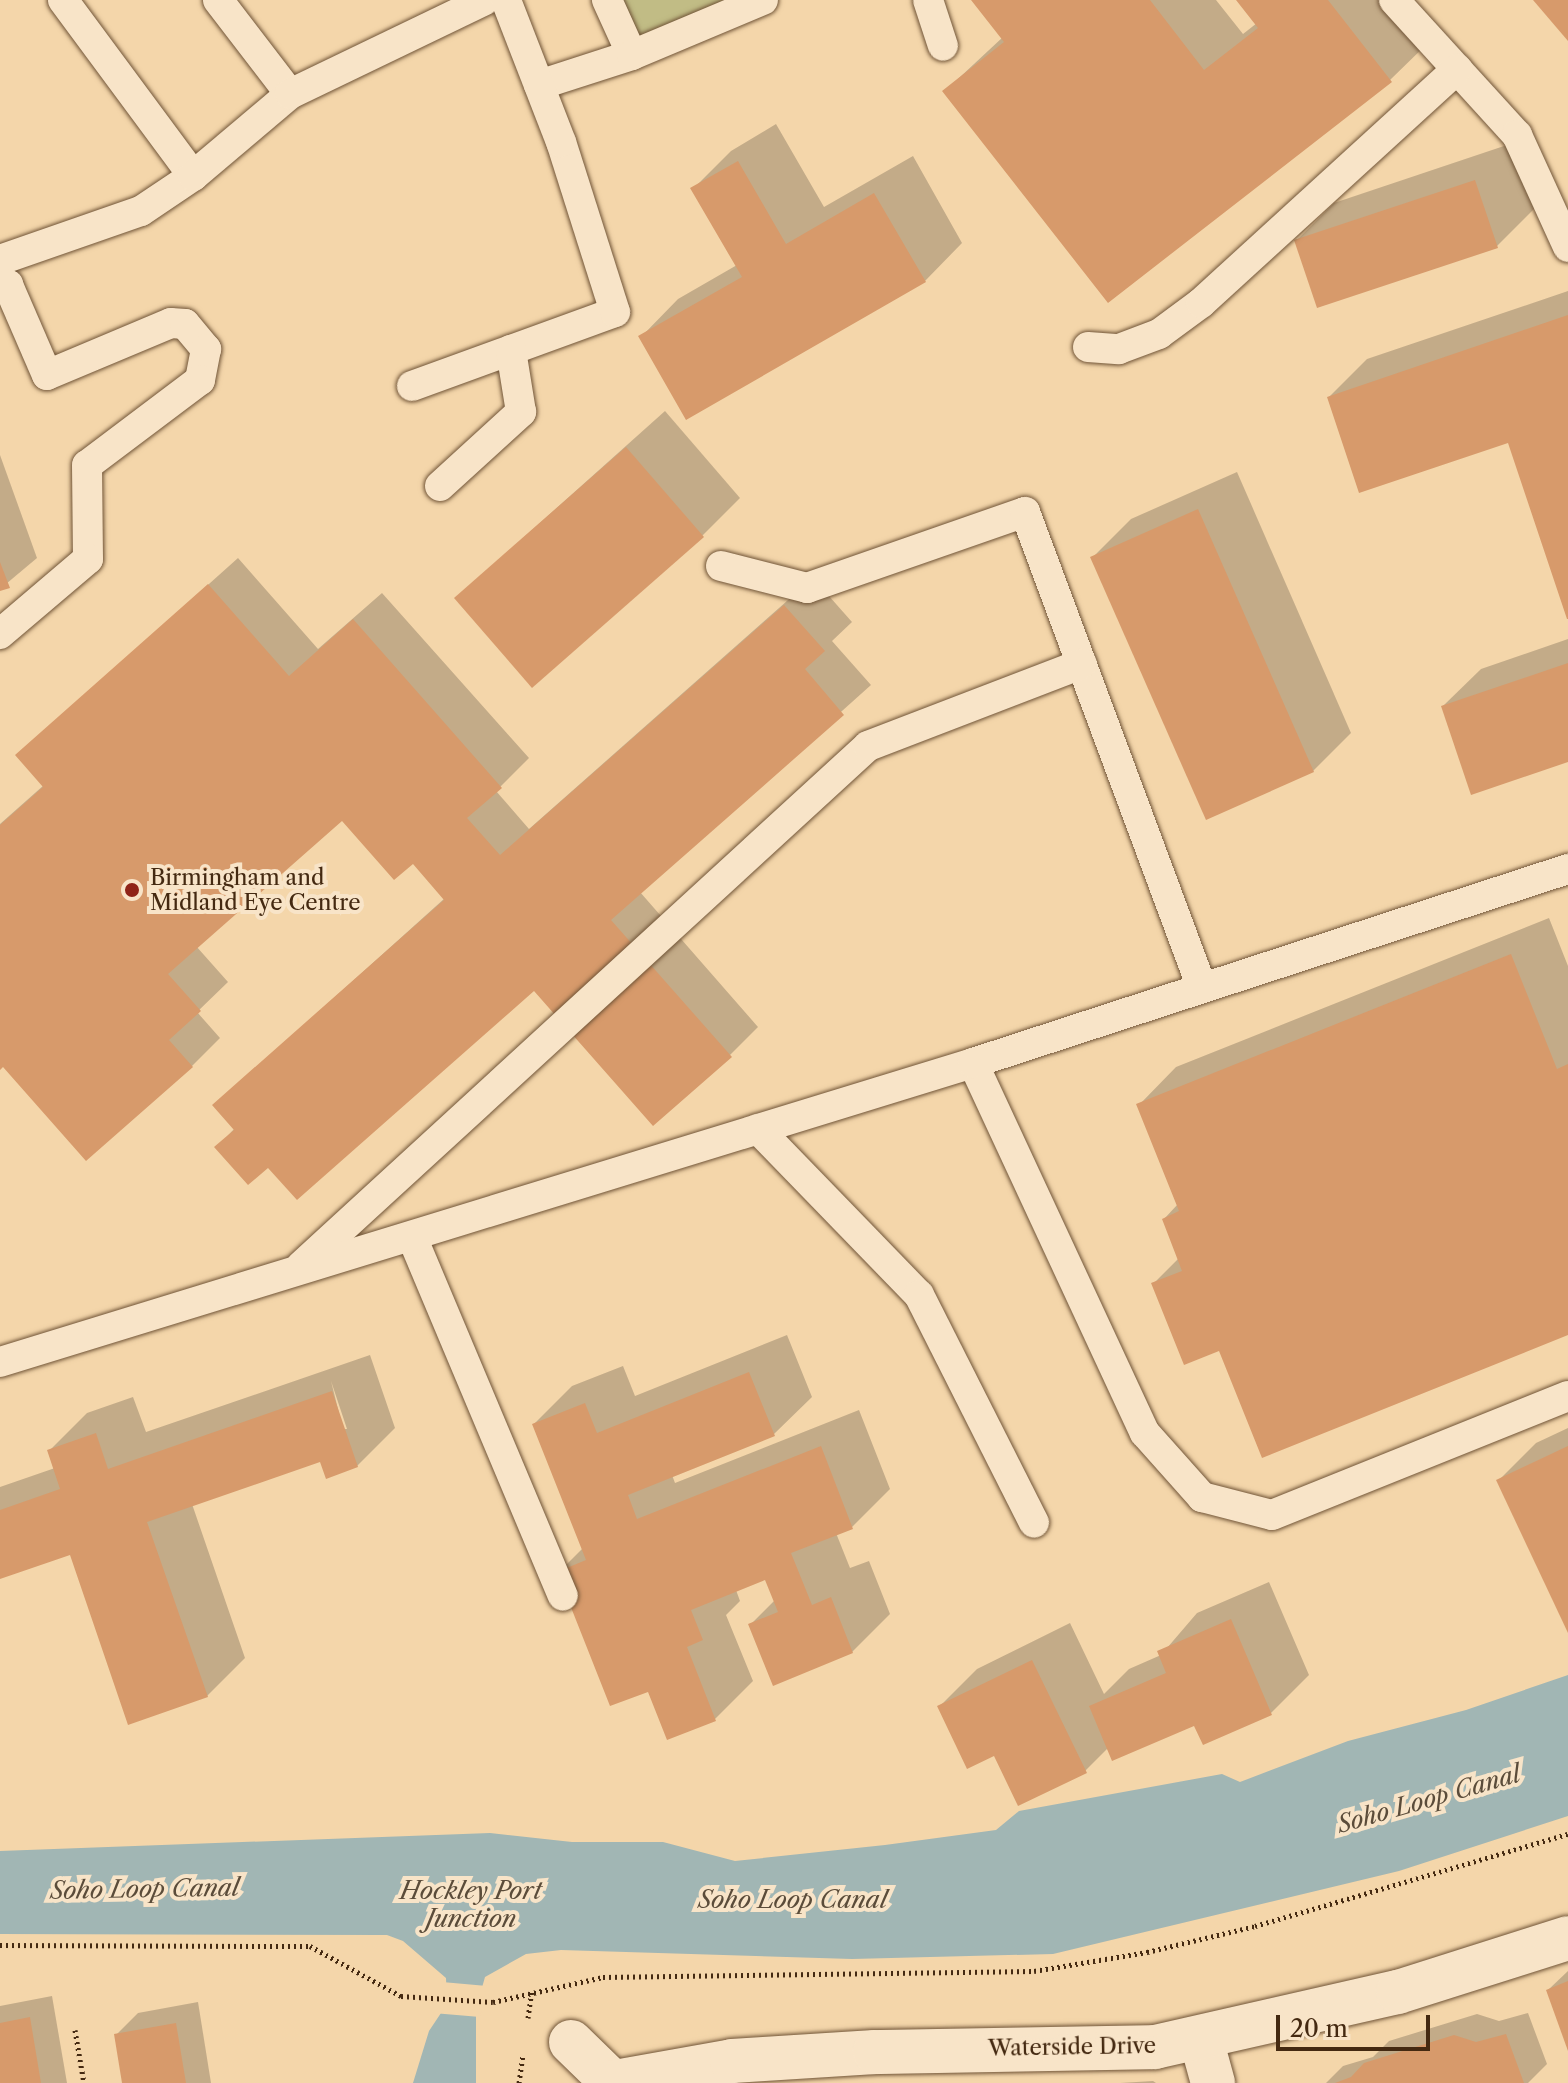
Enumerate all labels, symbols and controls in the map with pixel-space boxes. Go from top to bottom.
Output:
place label: Birmingham and Midland Eye Centre [150,864,361,916]
marker: Birmingham and Midland Eye Centre [121,879,143,901]
water label: Soho Loop Canal [1334,1759,1524,1839]
water label: Soho Loop Canal [50,1873,240,1905]
water label: Hockley Port Junction [400,1877,542,1933]
water label: Soho Loop Canal [698,1886,888,1914]
scale bar [1280,1999,1434,2049]
text: 20 m [1290,2014,1348,2043]
street label: Waterside Drive [988,2032,1156,2062]

